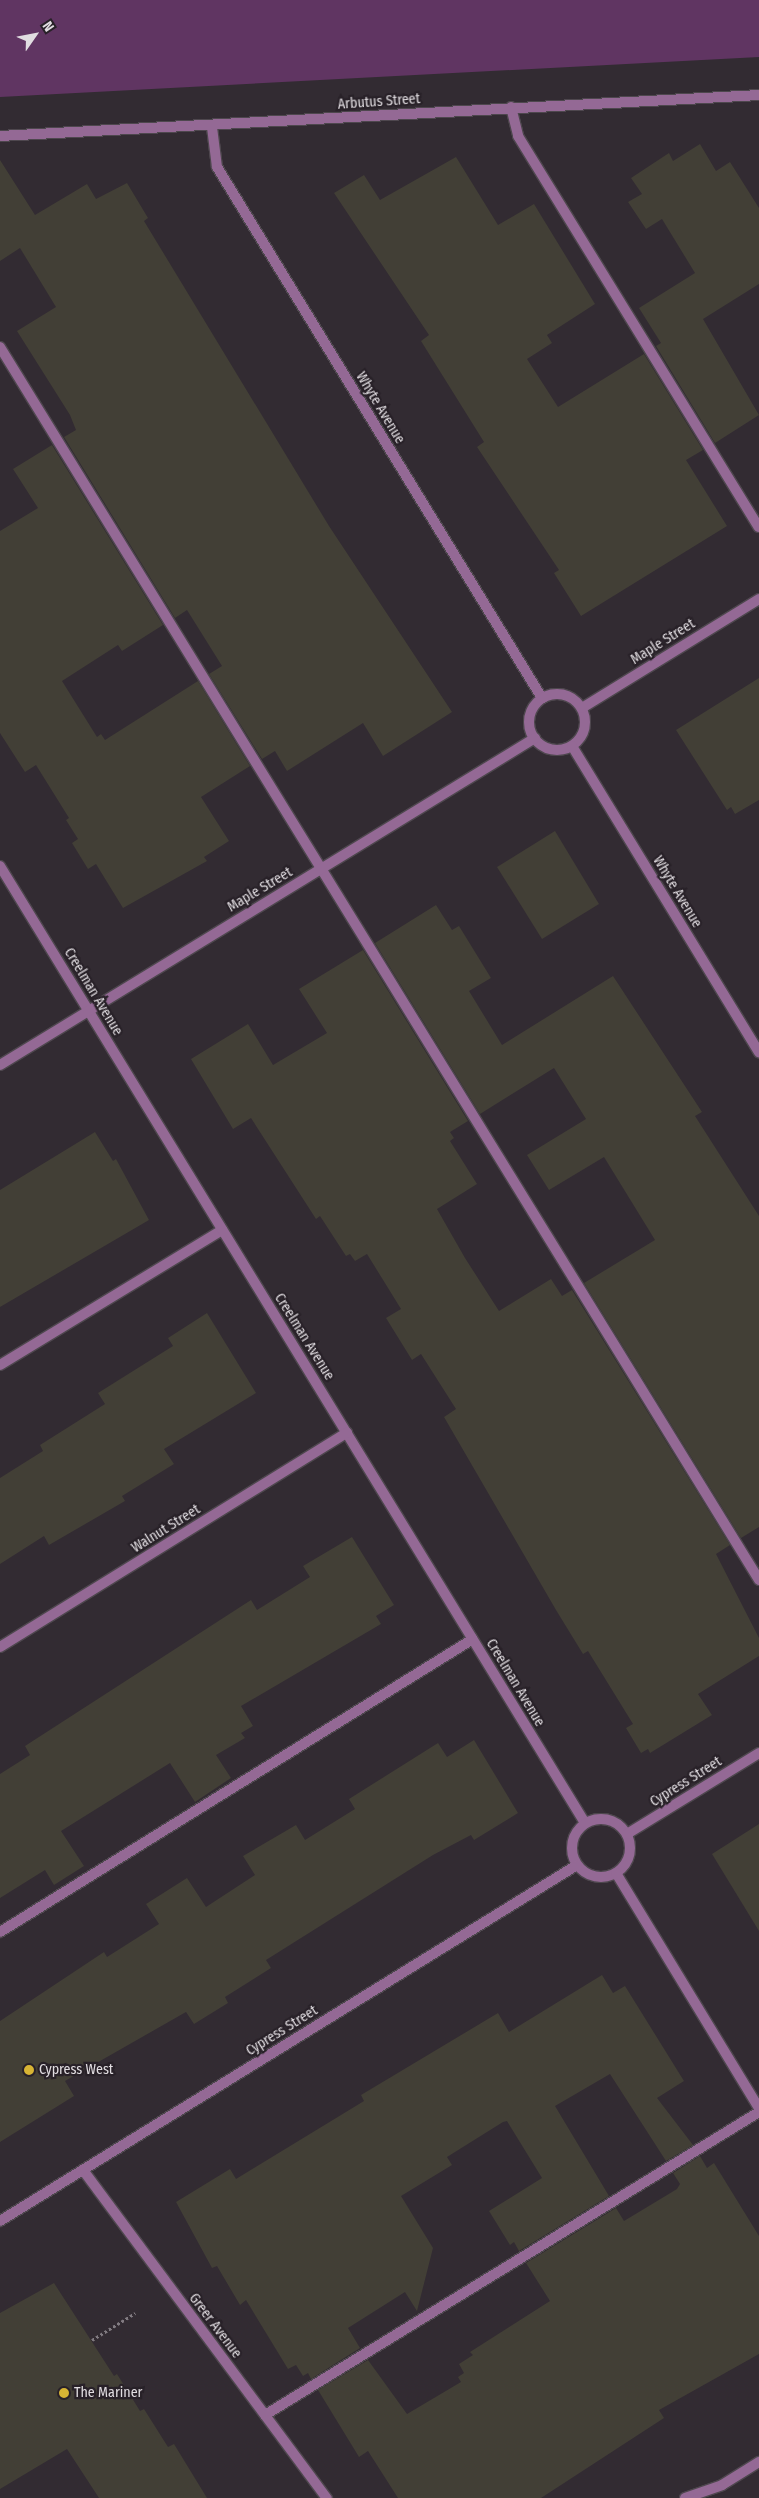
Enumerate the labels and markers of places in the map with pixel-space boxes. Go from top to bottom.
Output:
place label: Cypress West [39,2062,113,2078]
marker: Cypress West [23,2064,35,2076]
place label: The Mariner [74,2385,142,2401]
marker: The Mariner [58,2387,70,2399]

